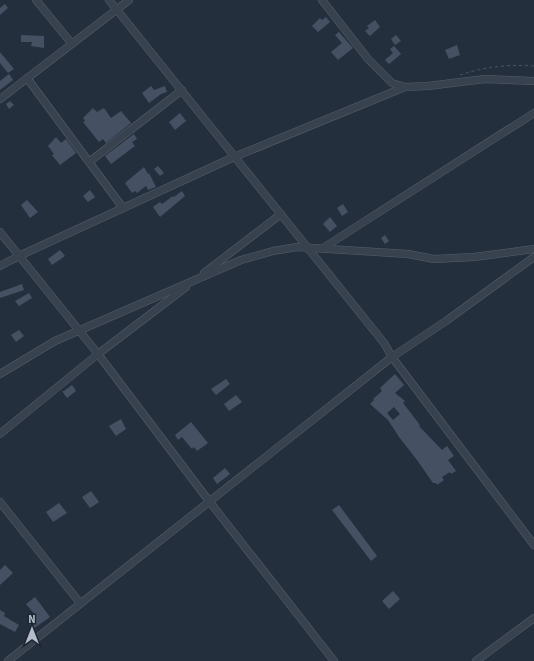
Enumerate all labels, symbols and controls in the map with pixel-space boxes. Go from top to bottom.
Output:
north arrow [12,609,52,649]
text: N [28,612,36,627]

